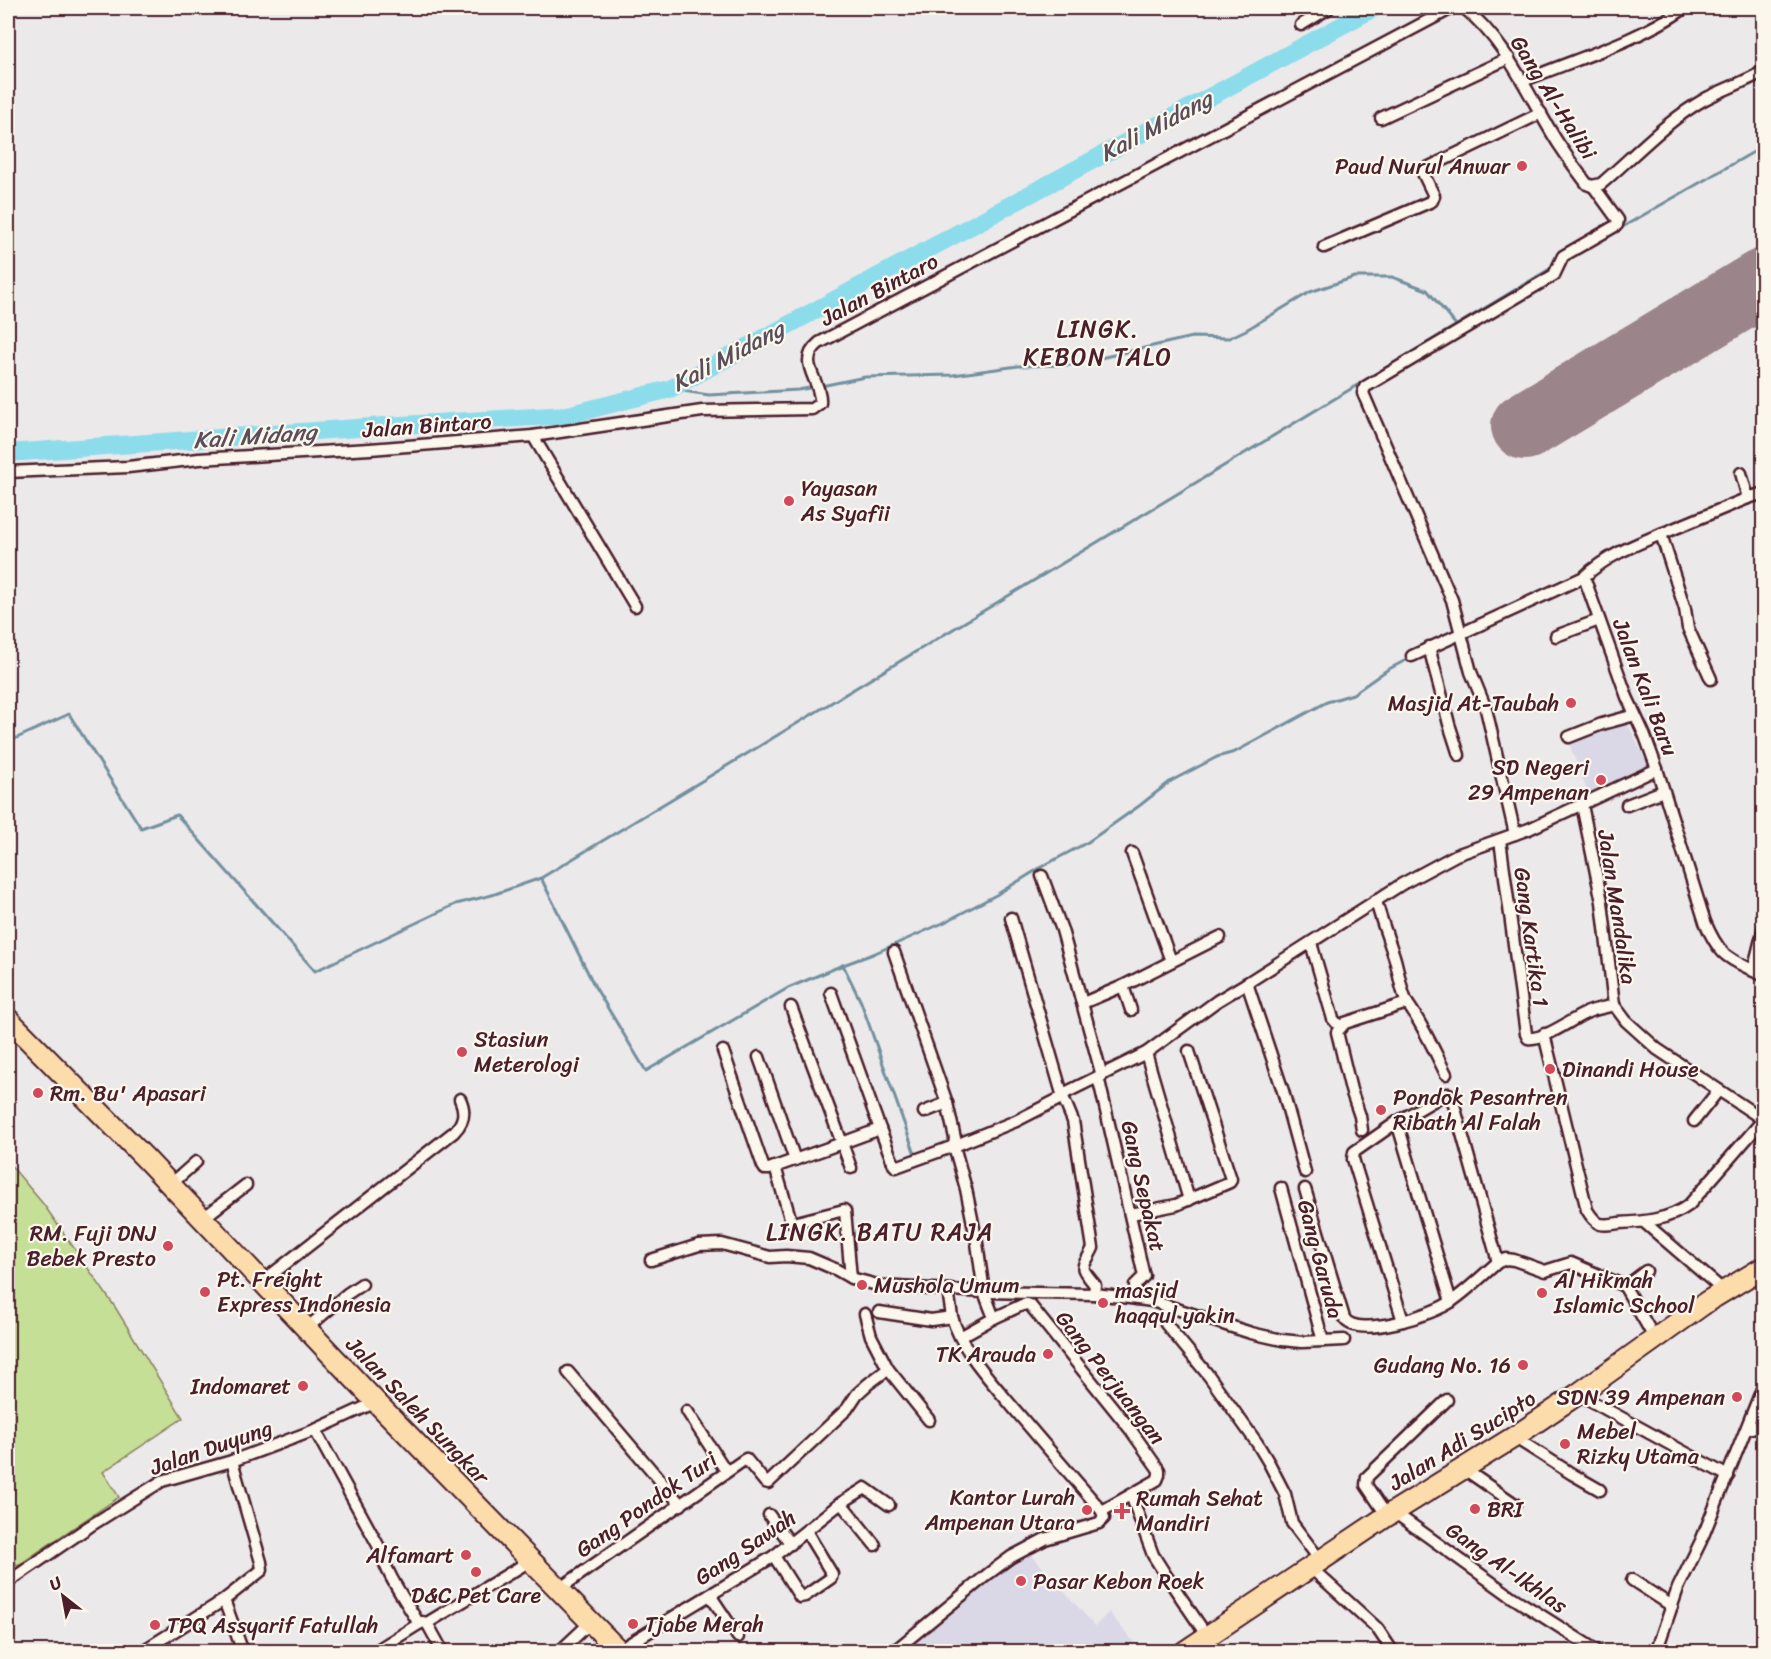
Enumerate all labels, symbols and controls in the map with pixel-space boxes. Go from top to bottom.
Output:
street label: Gang Al-Halibi [1500,27,1608,168]
water label: Kali Midang [1092,78,1222,173]
place label: Paud Nurul Anwar [1335,147,1511,186]
marker: Paud Nurul Anwar [1515,159,1529,173]
street label: Jalan Bintaro [812,242,945,337]
water label: Kali Midang [664,308,794,403]
district label: LINGK. KEBON TALO [1023,308,1173,378]
street label: Jalan Bintaro [360,402,493,450]
water label: Kali Midang [192,411,320,461]
place label: Yayasan As Syafii [800,469,891,533]
marker: Yayasan As Syafii [782,494,796,508]
street label: Jalan Kali Baru [1601,612,1690,762]
place label: Masjid At-Taubah [1388,684,1559,723]
marker: Masjid At-Taubah [1564,696,1578,710]
place label: SD Negeri 29 Ampenan [1468,748,1590,812]
marker: SD Negeri 29 Ampenan [1594,773,1608,787]
street label: Jalan Mandalika [1586,826,1649,987]
street label: Gang Kartika 1 [1502,865,1561,1009]
place label: Stasiun Meterologi [474,1020,580,1084]
marker: Stasiun Meterologi [455,1045,469,1059]
place label: Dinandi House [1562,1050,1699,1089]
marker: Dinandi House [1543,1062,1557,1076]
place label: Rm. Bu' Apasari [50,1074,207,1113]
place label: Pondok Pesantren Ribath Al Falah [1393,1078,1568,1142]
marker: Rm. Bu' Apasari [31,1086,45,1100]
marker: Pondok Pesantren Ribath Al Falah [1374,1103,1388,1117]
street label: Gang Sepakat [1109,1117,1178,1256]
street label: Gang Garuda [1286,1195,1355,1323]
district label: LINGK. BATU RAJA [766,1211,994,1253]
place label: RM. Fuji DNJ Bebek Presto [27,1214,157,1278]
marker: RM. Fuji DNJ Bebek Presto [161,1239,175,1253]
place label: Pt. Freight Express Indonesia [217,1260,391,1324]
place label: Al Hikmah Islamic School [1553,1261,1695,1325]
place label: Mushola Umum [874,1266,1020,1305]
place label: masjid haqqul yakin [1114,1271,1235,1335]
marker: Mushola Umum [855,1278,869,1292]
marker: Pt. Freight Express Indonesia [198,1285,212,1299]
marker: Al Hikmah Islamic School [1535,1286,1549,1300]
marker: masjid haqqul yakin [1096,1296,1110,1310]
street label: Gang Perjuangan [1045,1301,1176,1453]
street label: Jalan Saleh Sungkar [335,1326,500,1495]
place label: TK Arauda [936,1335,1036,1374]
place label: Gudang No. 16 [1374,1346,1511,1385]
marker: TK Arauda [1041,1347,1055,1361]
marker: Gudang No. 16 [1516,1358,1530,1372]
place label: Indomaret [189,1367,291,1406]
place label: SDN 39 Ampenan [1556,1378,1725,1417]
marker: Indomaret [296,1379,310,1393]
street label: Jalan Adi Sucipto [1380,1379,1544,1502]
marker: SDN 39 Ampenan [1730,1390,1744,1404]
street label: Jalan Duyung [144,1408,278,1487]
place label: Mebel Rizky Utama [1577,1412,1700,1476]
marker: Mebel Rizky Utama [1558,1437,1572,1451]
street label: Gang Pondok Turi [567,1440,726,1568]
place label: Kantor Lurah Ampenan Utara [924,1478,1075,1542]
place label: Rumah Sehat Mandiri [1136,1479,1263,1543]
place label: BRI [1487,1490,1524,1529]
street label: Gang Sawah [686,1499,804,1596]
marker: Rumah Sehat Mandiri [1113,1502,1131,1520]
marker: BRI [1468,1502,1482,1516]
marker: Kantor Lurah Ampenan Utara [1080,1503,1094,1517]
street label: Gang Al-Ikhlas [1437,1511,1577,1625]
place label: Alfamart [365,1536,454,1575]
marker: Alfamart [459,1548,473,1562]
place label: Pasar Kebon Roek [1033,1562,1205,1601]
marker: D&C Pet Care [469,1565,483,1579]
north arrow [33,1566,93,1626]
text: U [44,1568,69,1599]
marker: Pasar Kebon Roek [1014,1574,1028,1588]
place label: D&C Pet Care [411,1576,541,1615]
place label: Tjabe Merah [645,1605,764,1644]
place label: TPQ Assyarif Fatullah [167,1606,378,1645]
marker: Tjabe Merah [626,1617,640,1631]
marker: TPQ Assyarif Fatullah [148,1618,162,1632]

